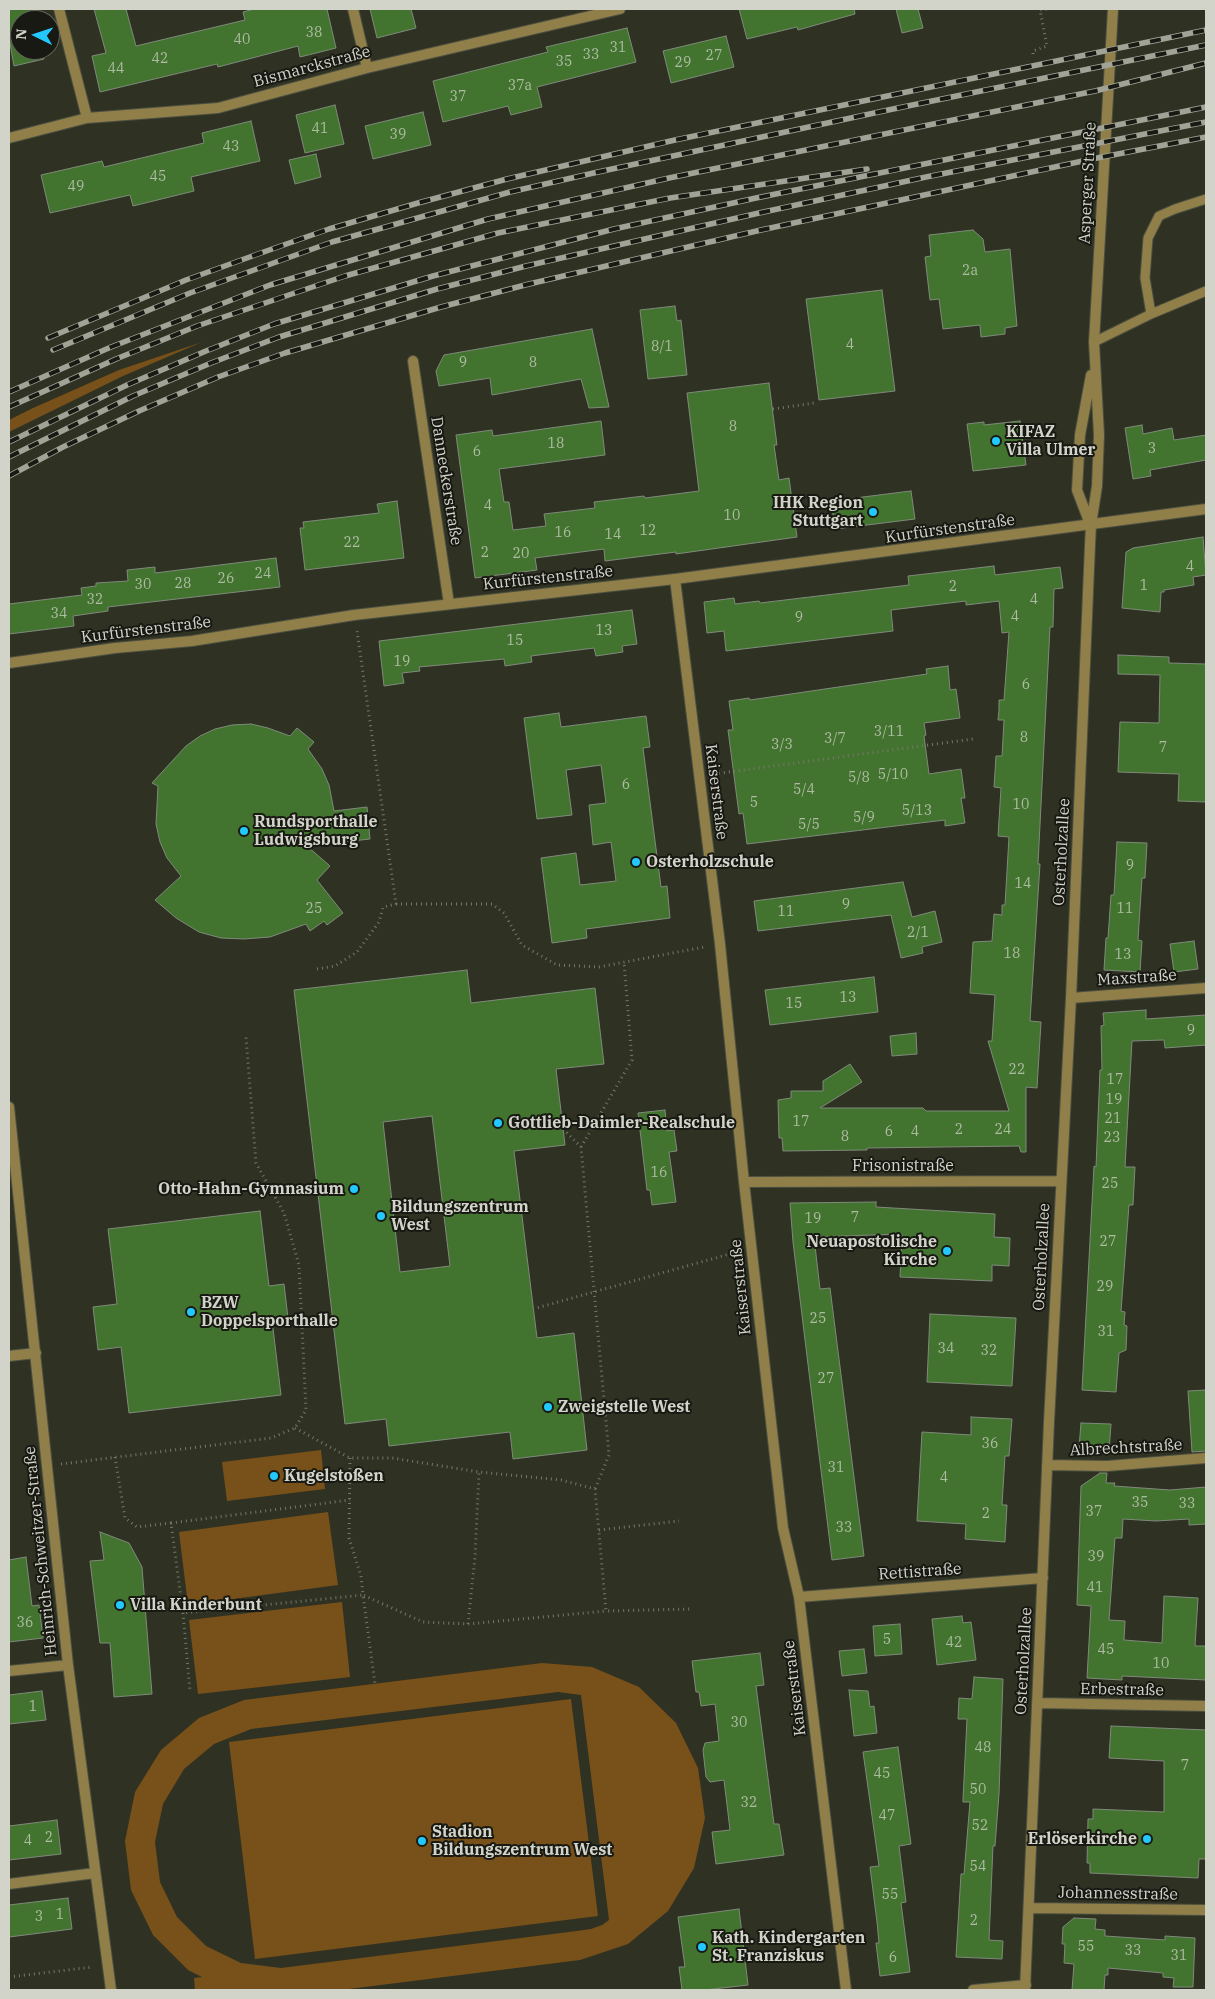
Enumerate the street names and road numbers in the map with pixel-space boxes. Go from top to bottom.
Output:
street label: Bismarckstraße [251,42,373,92]
street label: Asperger Straße [1075,122,1101,244]
street label: Danneckerstraße [426,415,466,547]
street label: Kurfürstenstraße [884,510,1016,548]
street label: Kurfürstenstraße [482,562,614,594]
street label: Kurfürstenstraße [80,613,212,647]
street label: Kaiserstraße [701,743,731,841]
street label: Osterholzallee [1050,798,1074,906]
street label: Maxstraße [1097,966,1177,990]
street label: Frisonistraße [852,1156,954,1176]
street label: Osterholzallee [1030,1203,1054,1311]
street label: Kaiserstraße [726,1238,756,1336]
street label: Albrechtstraße [1069,1435,1183,1461]
street label: Heinrich-Schweitzer-Straße [20,1445,62,1657]
street label: Rettistraße [878,1560,962,1584]
street label: Osterholzallee [1012,1607,1036,1715]
street label: Kaiserstraße [780,1639,810,1737]
street label: Erbestraße [1080,1680,1164,1700]
street label: Johannesstraße [1058,1883,1178,1905]

